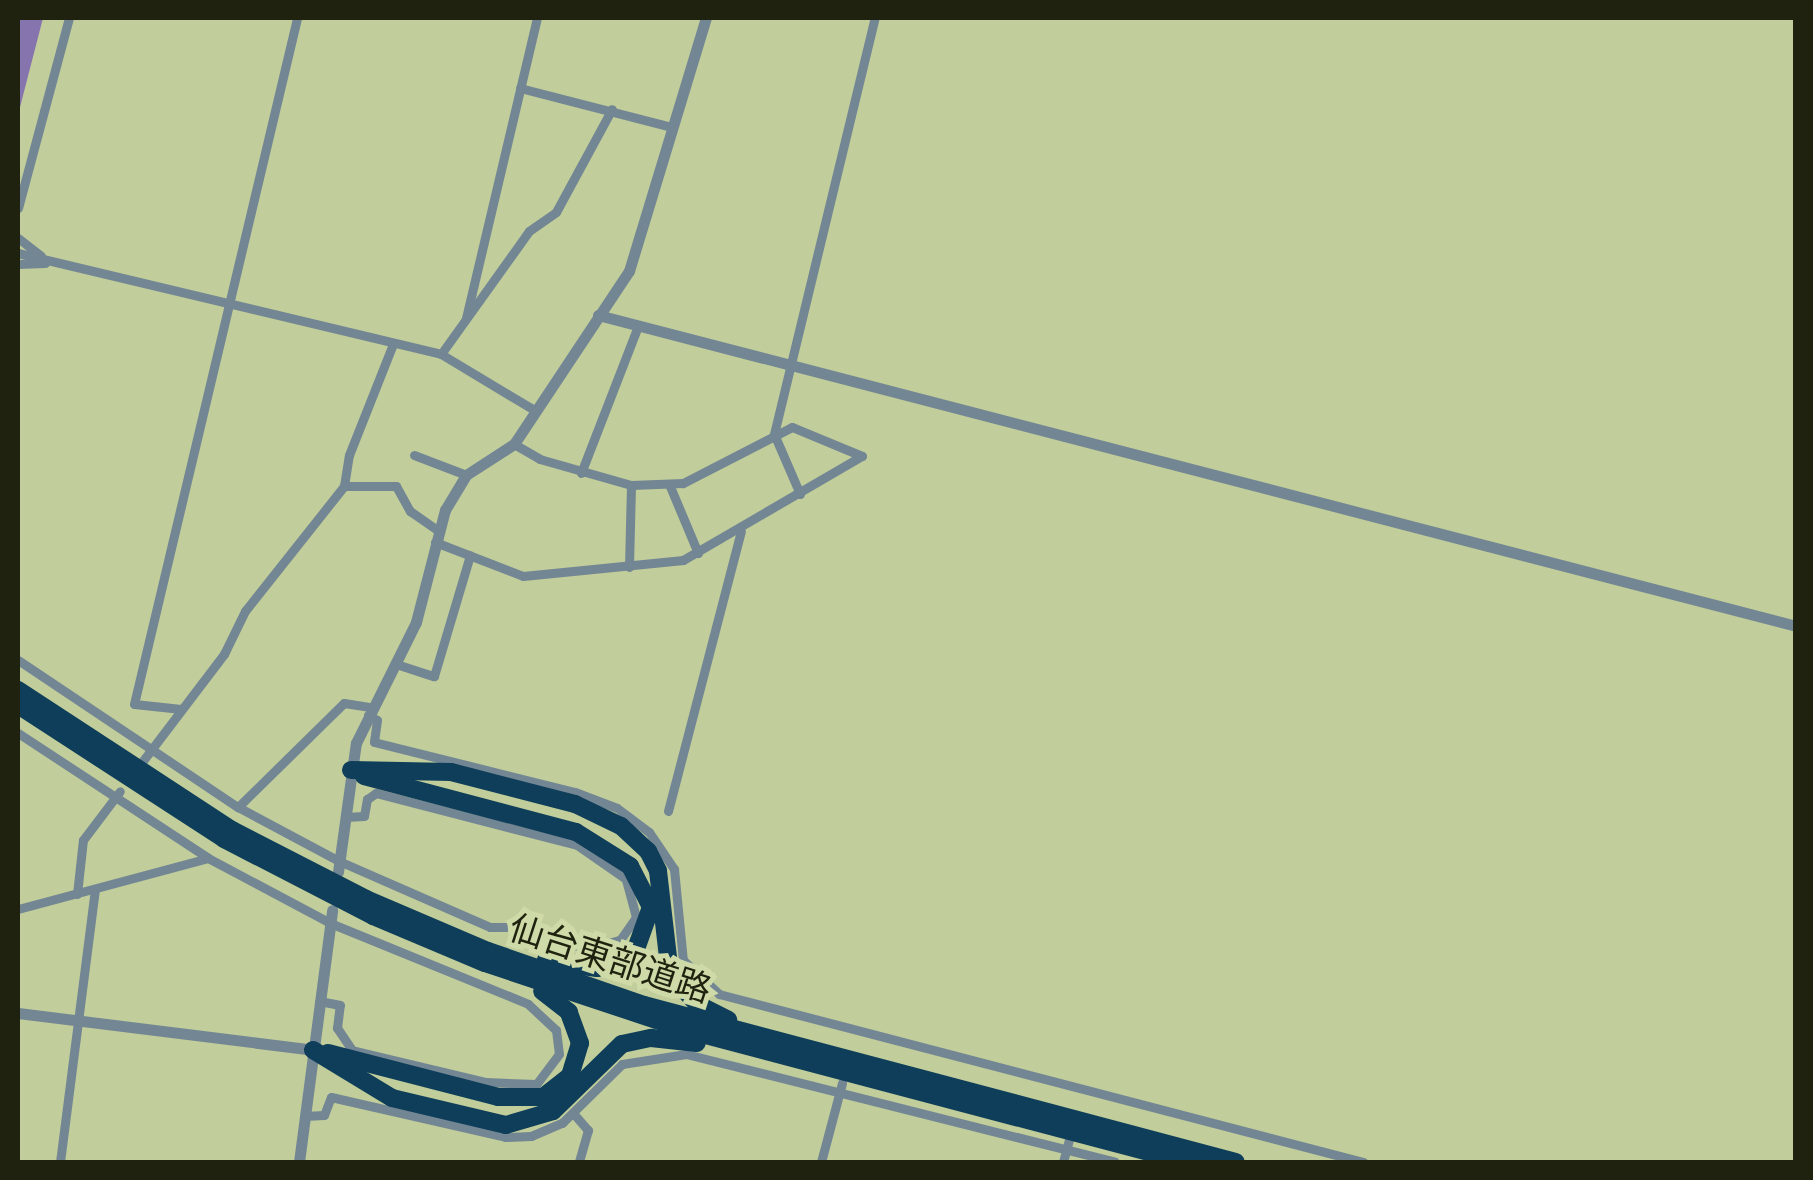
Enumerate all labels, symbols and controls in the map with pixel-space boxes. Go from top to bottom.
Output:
street label: 仙台東部道路 [505,905,717,1009]

